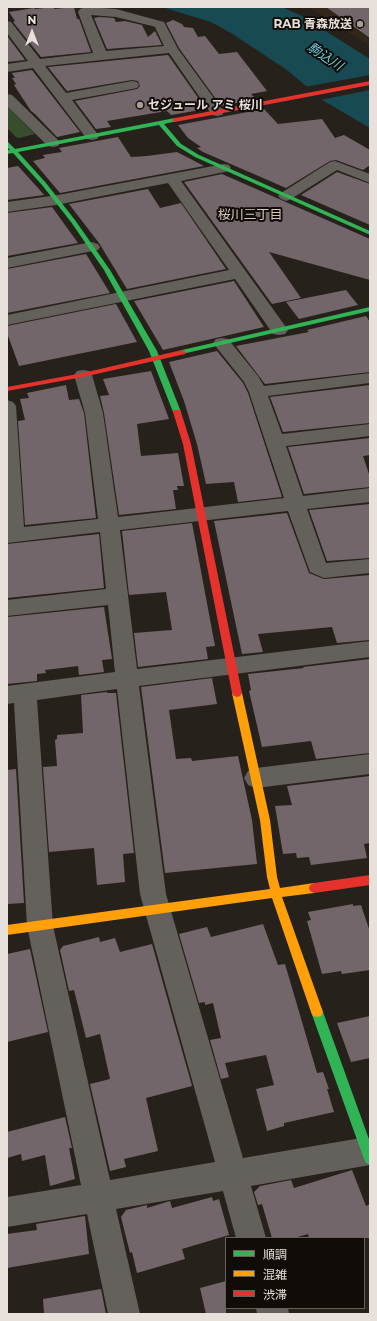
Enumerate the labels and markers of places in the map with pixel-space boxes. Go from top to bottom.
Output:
place label: RAB 青森放送 [273,17,352,31]
marker: RAB 青森放送 [355,19,365,29]
place label: セジュール アミ 桜川 [148,98,263,112]
marker: セジュール アミ 桜川 [135,100,145,110]

